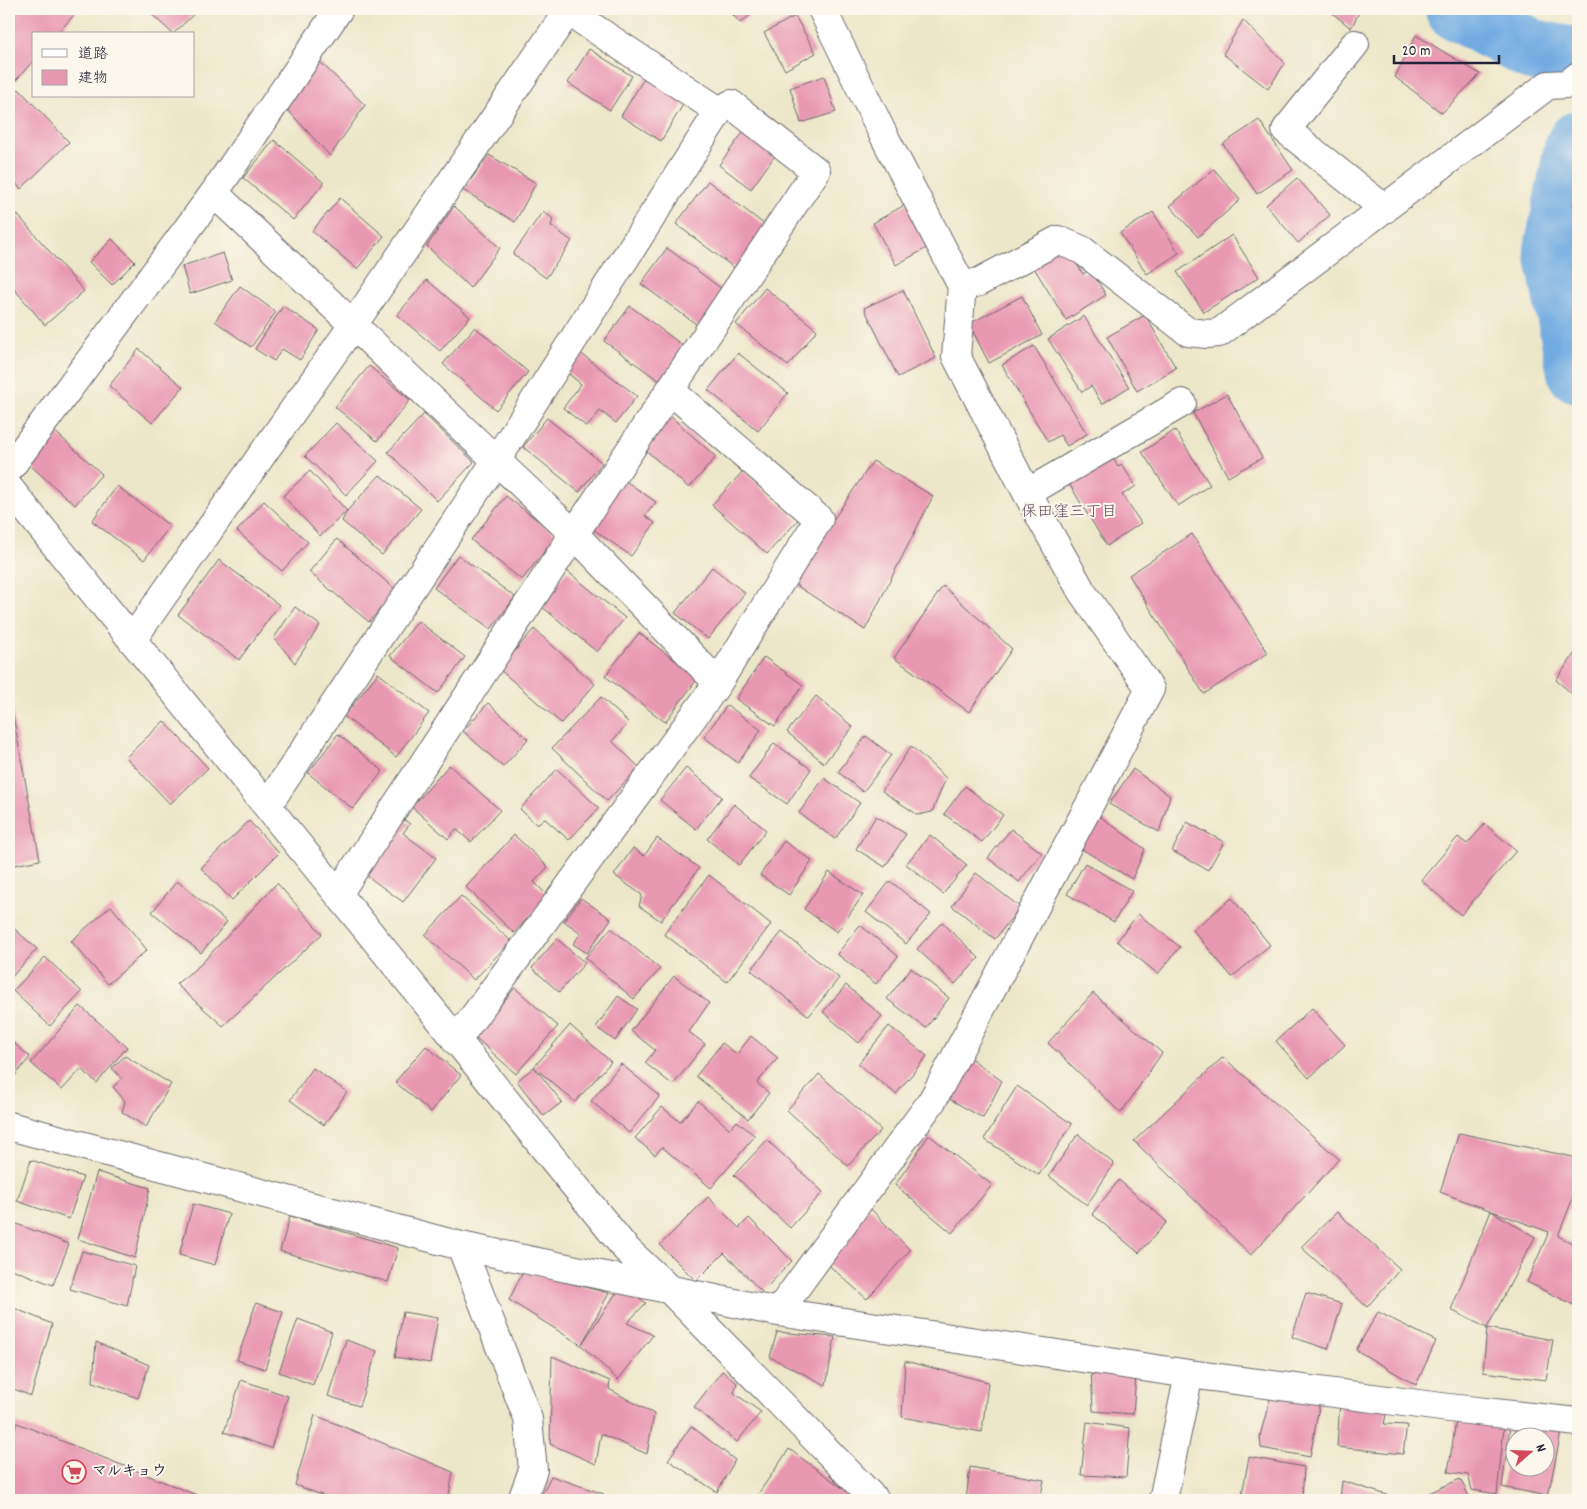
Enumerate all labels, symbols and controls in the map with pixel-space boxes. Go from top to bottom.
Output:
legend [32,32,195,98]
scale bar [1394,32,1500,64]
text: 20 m [1402,41,1430,63]
text: 道路 [78,44,108,66]
text: 建物 [78,68,108,90]
district label: 保田窪三丁目 [1021,501,1117,524]
north arrow [1504,1426,1554,1476]
text: N [1530,1442,1551,1455]
supermarket icon: マルキョウ [61,1459,87,1485]
place label: マルキョウ [92,1461,167,1483]

